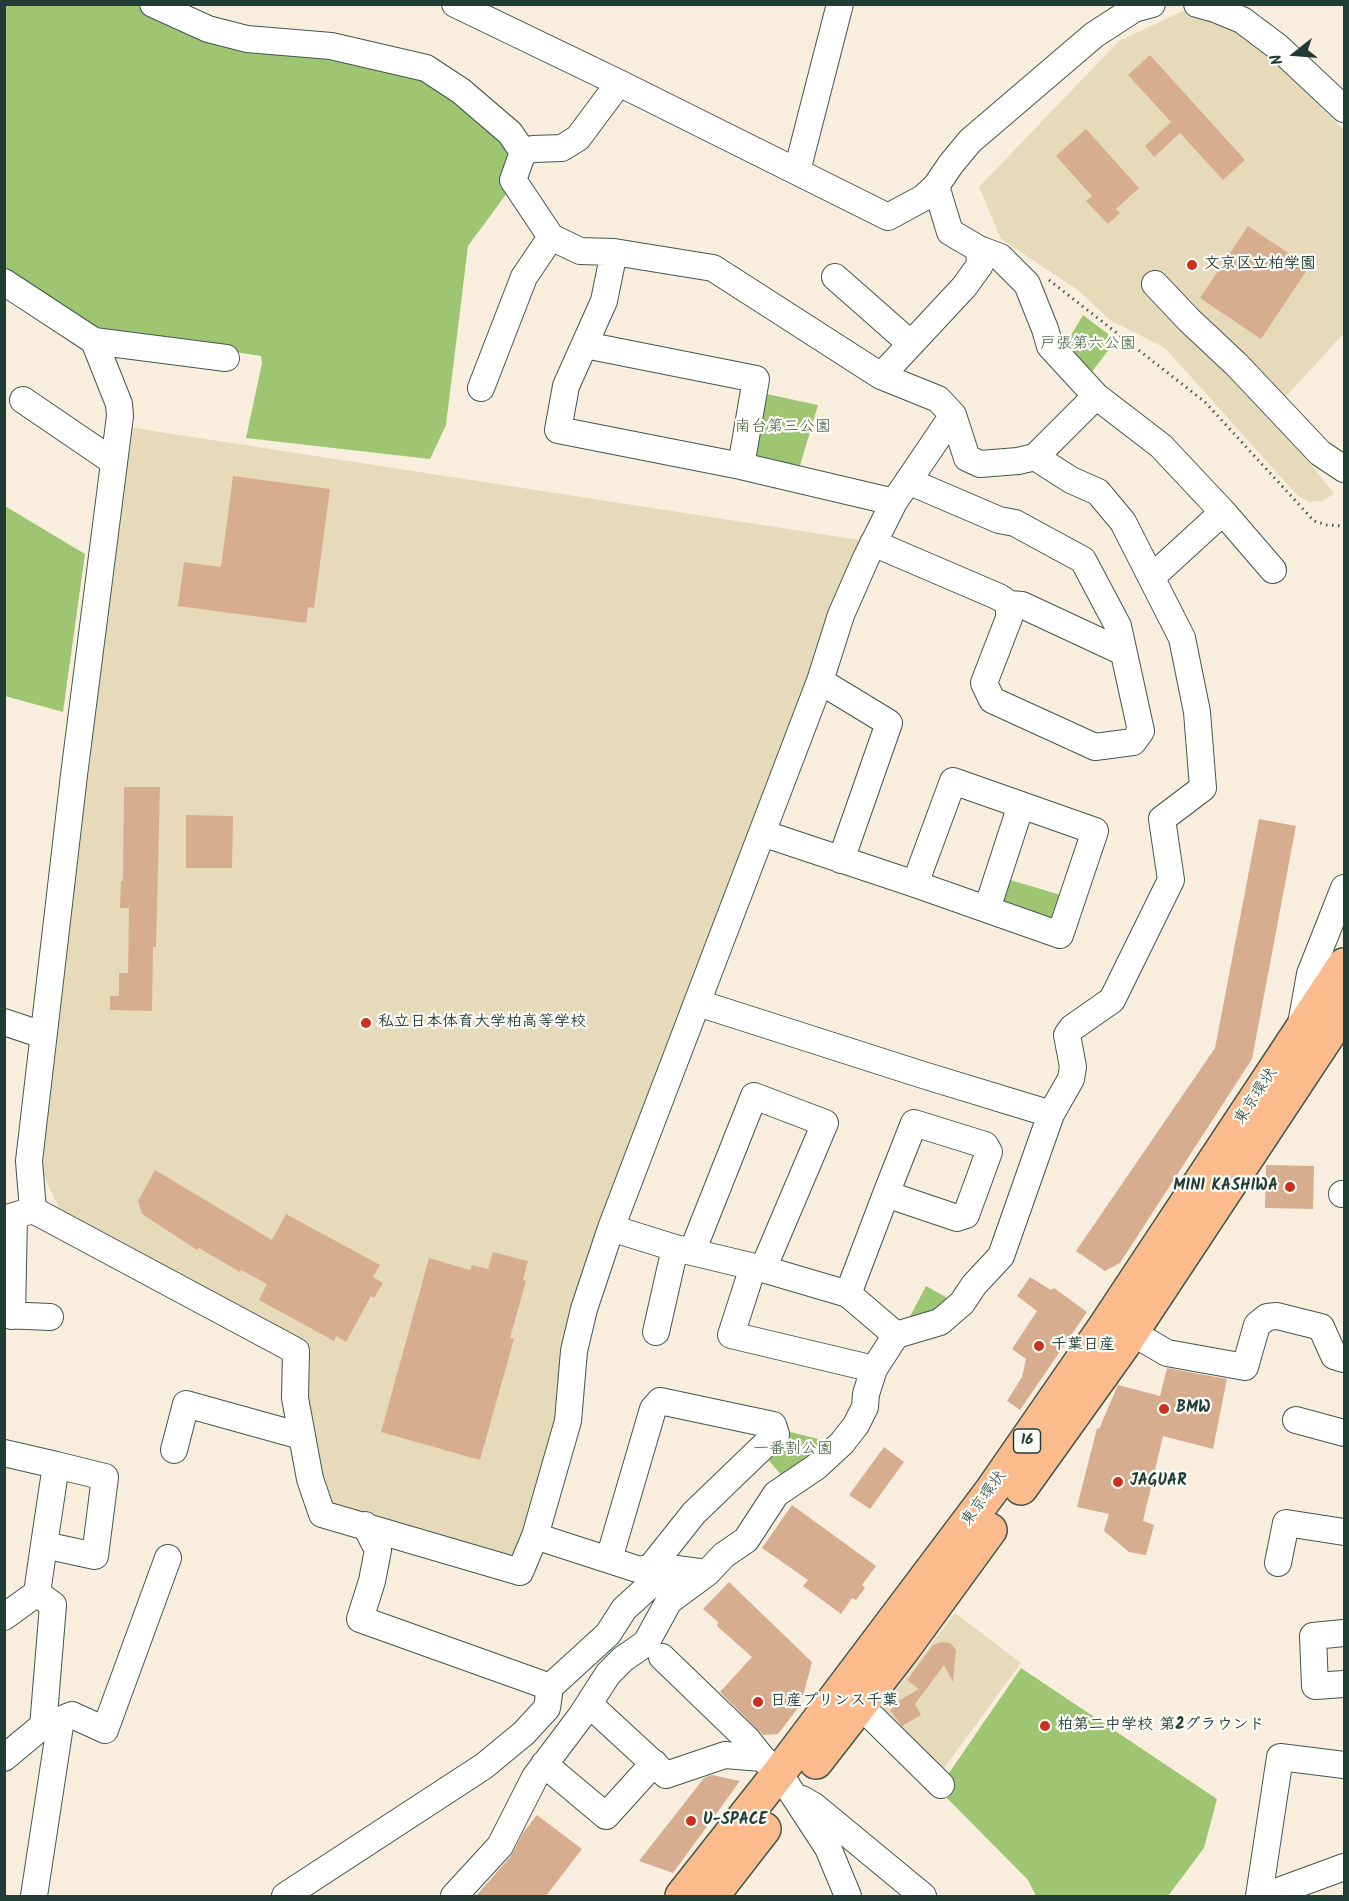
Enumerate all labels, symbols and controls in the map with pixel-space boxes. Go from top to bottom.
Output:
north arrow [1265,24,1325,84]
text: N [1264,51,1291,68]
place label: 文京区立柏学園 [1204,255,1316,275]
marker: 文京区立柏学園 [1185,258,1199,272]
park label: 戸張第六公園 [1040,335,1136,355]
park label: 南台第三公園 [735,418,831,438]
place label: 私立日本体育大学柏高等学校 [378,1013,586,1033]
marker: 私立日本体育大学柏高等学校 [359,1016,373,1030]
street label: 東京環状 [1232,1065,1282,1129]
place label: MINI KASHIWA [1173,1177,1278,1197]
marker: MINI KASHIWA [1283,1180,1297,1194]
place label: 千葉日産 [1051,1336,1115,1356]
marker: 千葉日産 [1032,1339,1046,1353]
place label: BMW [1176,1399,1211,1419]
marker: BMW [1157,1402,1171,1416]
road number: 16 [1014,1429,1040,1453]
park label: 一番割公園 [753,1440,833,1460]
street label: 東京環状 [958,1467,1012,1531]
place label: JAGUAR [1130,1472,1187,1492]
marker: JAGUAR [1111,1475,1125,1489]
place label: 日産プリンス千葉 [770,1692,898,1712]
marker: 日産プリンス千葉 [751,1695,765,1709]
place label: 柏第二中学校 第2グラウンド [1057,1716,1264,1736]
marker: 柏第二中学校 第2グラウンド [1038,1719,1052,1733]
place label: U-SPACE [703,1811,767,1831]
marker: U-SPACE [684,1814,698,1828]

